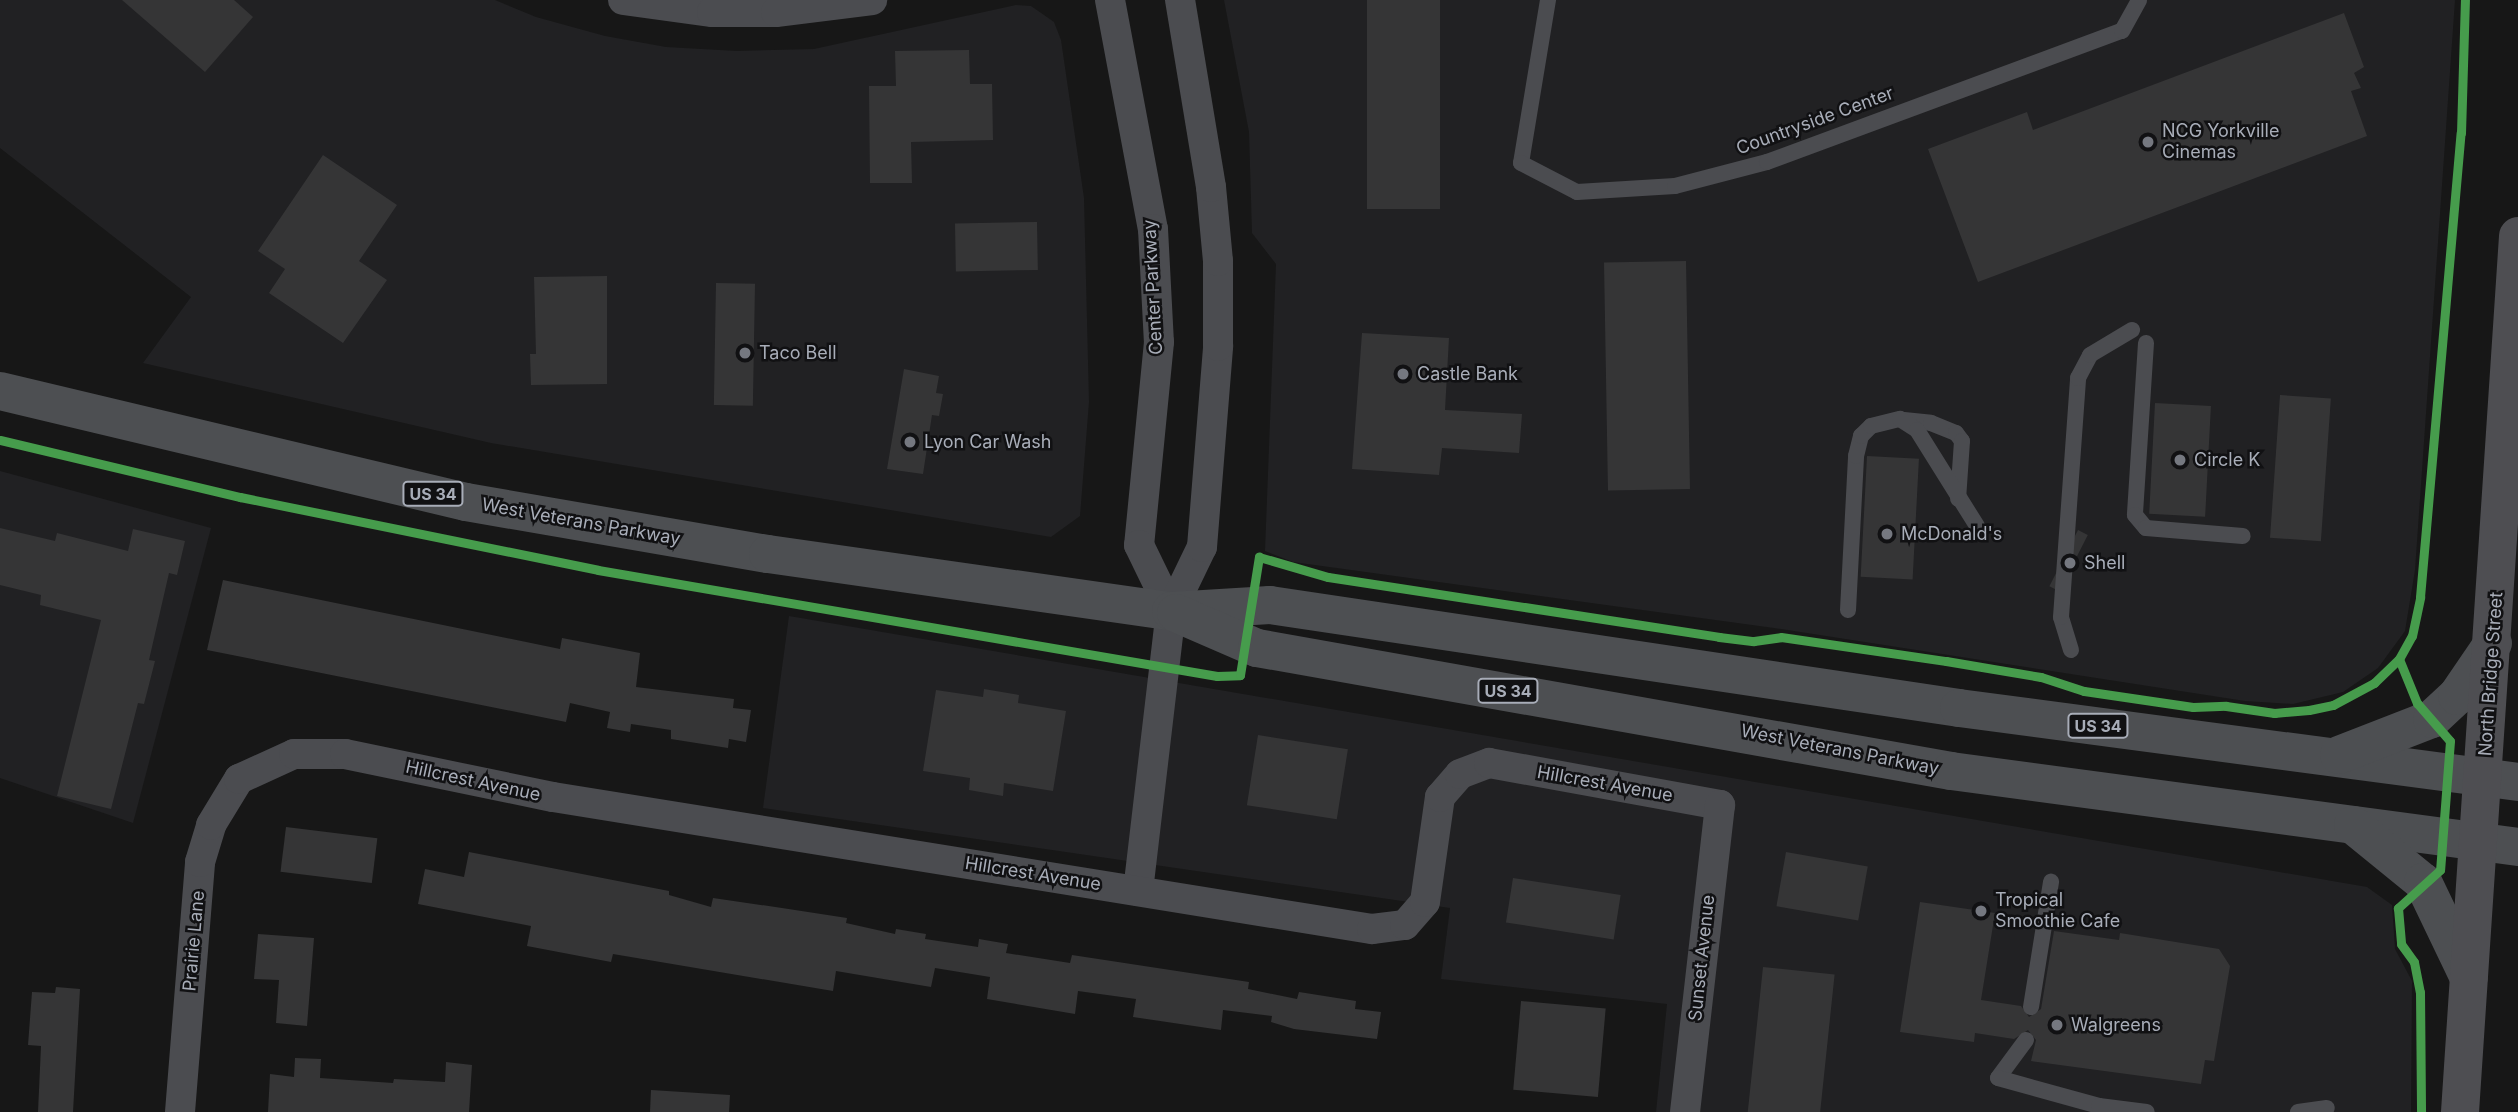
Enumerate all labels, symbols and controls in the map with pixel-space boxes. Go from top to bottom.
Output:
street label: Countryside Center [1733,82,1897,160]
place label: NCG Yorkville Cinemas [2162,121,2279,164]
marker: NCG Yorkville Cinemas [2140,134,2156,150]
street label: Center Parkway [1139,219,1167,355]
place label: Taco Bell [759,342,837,364]
marker: Taco Bell [737,345,753,361]
place label: Castle Bank [1417,363,1518,385]
marker: Castle Bank [1395,366,1411,382]
place label: Lyon Car Wash [924,431,1051,453]
marker: Lyon Car Wash [902,434,918,450]
place label: Circle K [2194,449,2260,471]
marker: Circle K [2172,452,2188,468]
road number: US 34 [402,481,464,506]
street label: West Veterans Parkway [480,494,682,550]
place label: McDonald's [1901,523,2002,545]
marker: McDonald's [1879,526,1895,542]
place label: Shell [2084,552,2125,574]
marker: Shell [2062,555,2078,571]
street label: North Bridge Street [2474,591,2508,757]
road number: US 34 [1476,678,1540,704]
road number: US 34 [2066,713,2130,738]
street label: West Veterans Parkway [1739,720,1941,780]
street label: Hillcrest Avenue [404,756,542,806]
street label: Hillcrest Avenue [1535,761,1675,807]
street label: Hillcrest Avenue [963,853,1103,895]
street label: Prairie Lane [179,890,209,992]
place label: Tropical Smoothie Cafe [1995,890,2120,932]
street label: Sunset Avenue [1685,894,1719,1022]
marker: Tropical Smoothie Cafe [1973,903,1989,919]
place label: Walgreens [2071,1014,2161,1036]
marker: Walgreens [2049,1017,2065,1033]

